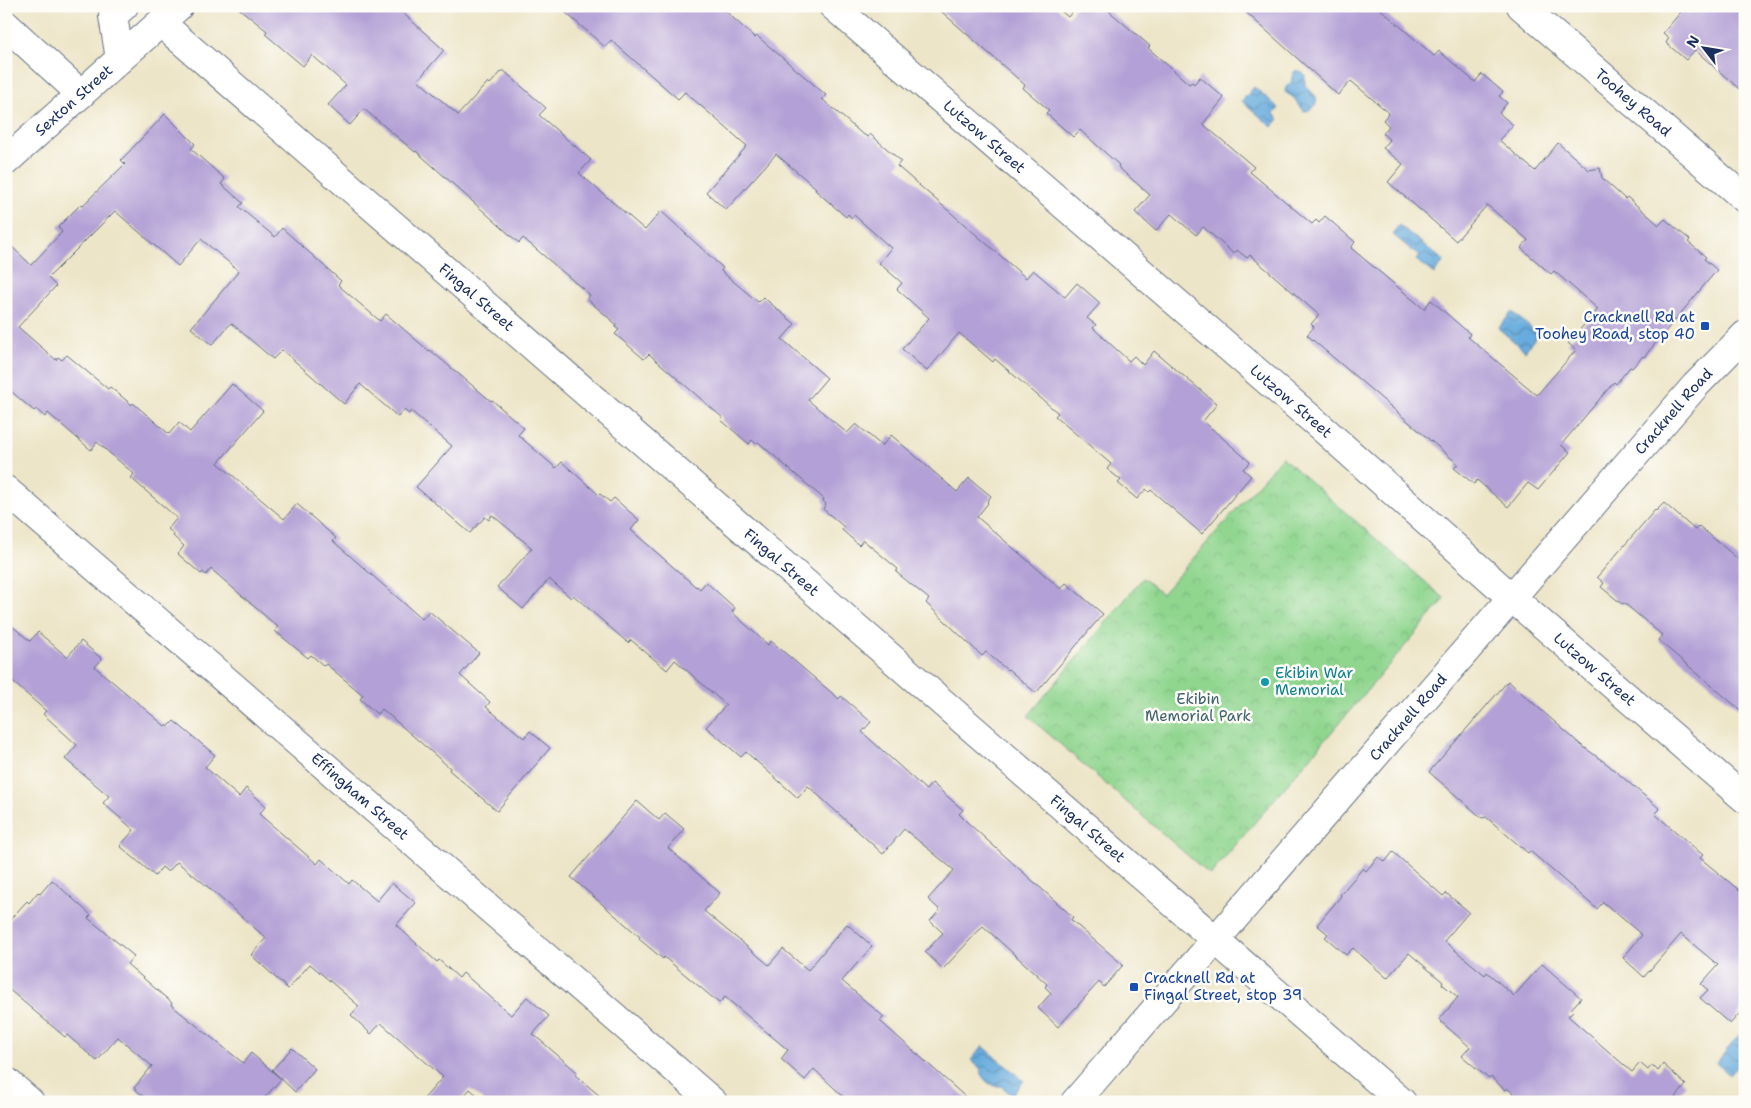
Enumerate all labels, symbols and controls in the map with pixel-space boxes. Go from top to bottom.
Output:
north arrow [1678,22,1728,72]
text: N [1682,32,1703,51]
street label: Sexton Street [31,60,117,140]
street label: Toohey Road [1591,64,1676,141]
street label: Lutzow Street [939,96,1030,178]
street label: Fingal Street [435,259,518,336]
place label: Cracknell Rd at Toohey Road, stop 40 [1535,307,1695,344]
marker: Cracknell Rd at Toohey Road, stop 40 [1699,320,1711,332]
street label: Lutzow Street [1246,360,1336,442]
street label: Cracknell Road [1630,363,1717,459]
street label: Fingal Street [739,524,823,601]
street label: Lutzow Street [1549,628,1640,710]
place label: Ekibin War Memorial [1275,663,1353,700]
street label: Cracknell Road [1365,669,1452,765]
marker: Ekibin War Memorial [1259,676,1271,688]
park label: Ekibin Memorial Park [1145,689,1251,726]
street label: Effingham Street [307,748,413,844]
street label: Fingal Street [1046,790,1130,867]
place label: Cracknell Rd at Fingal Street, stop 39 [1144,968,1302,1005]
marker: Cracknell Rd at Fingal Street, stop 39 [1128,981,1140,993]

